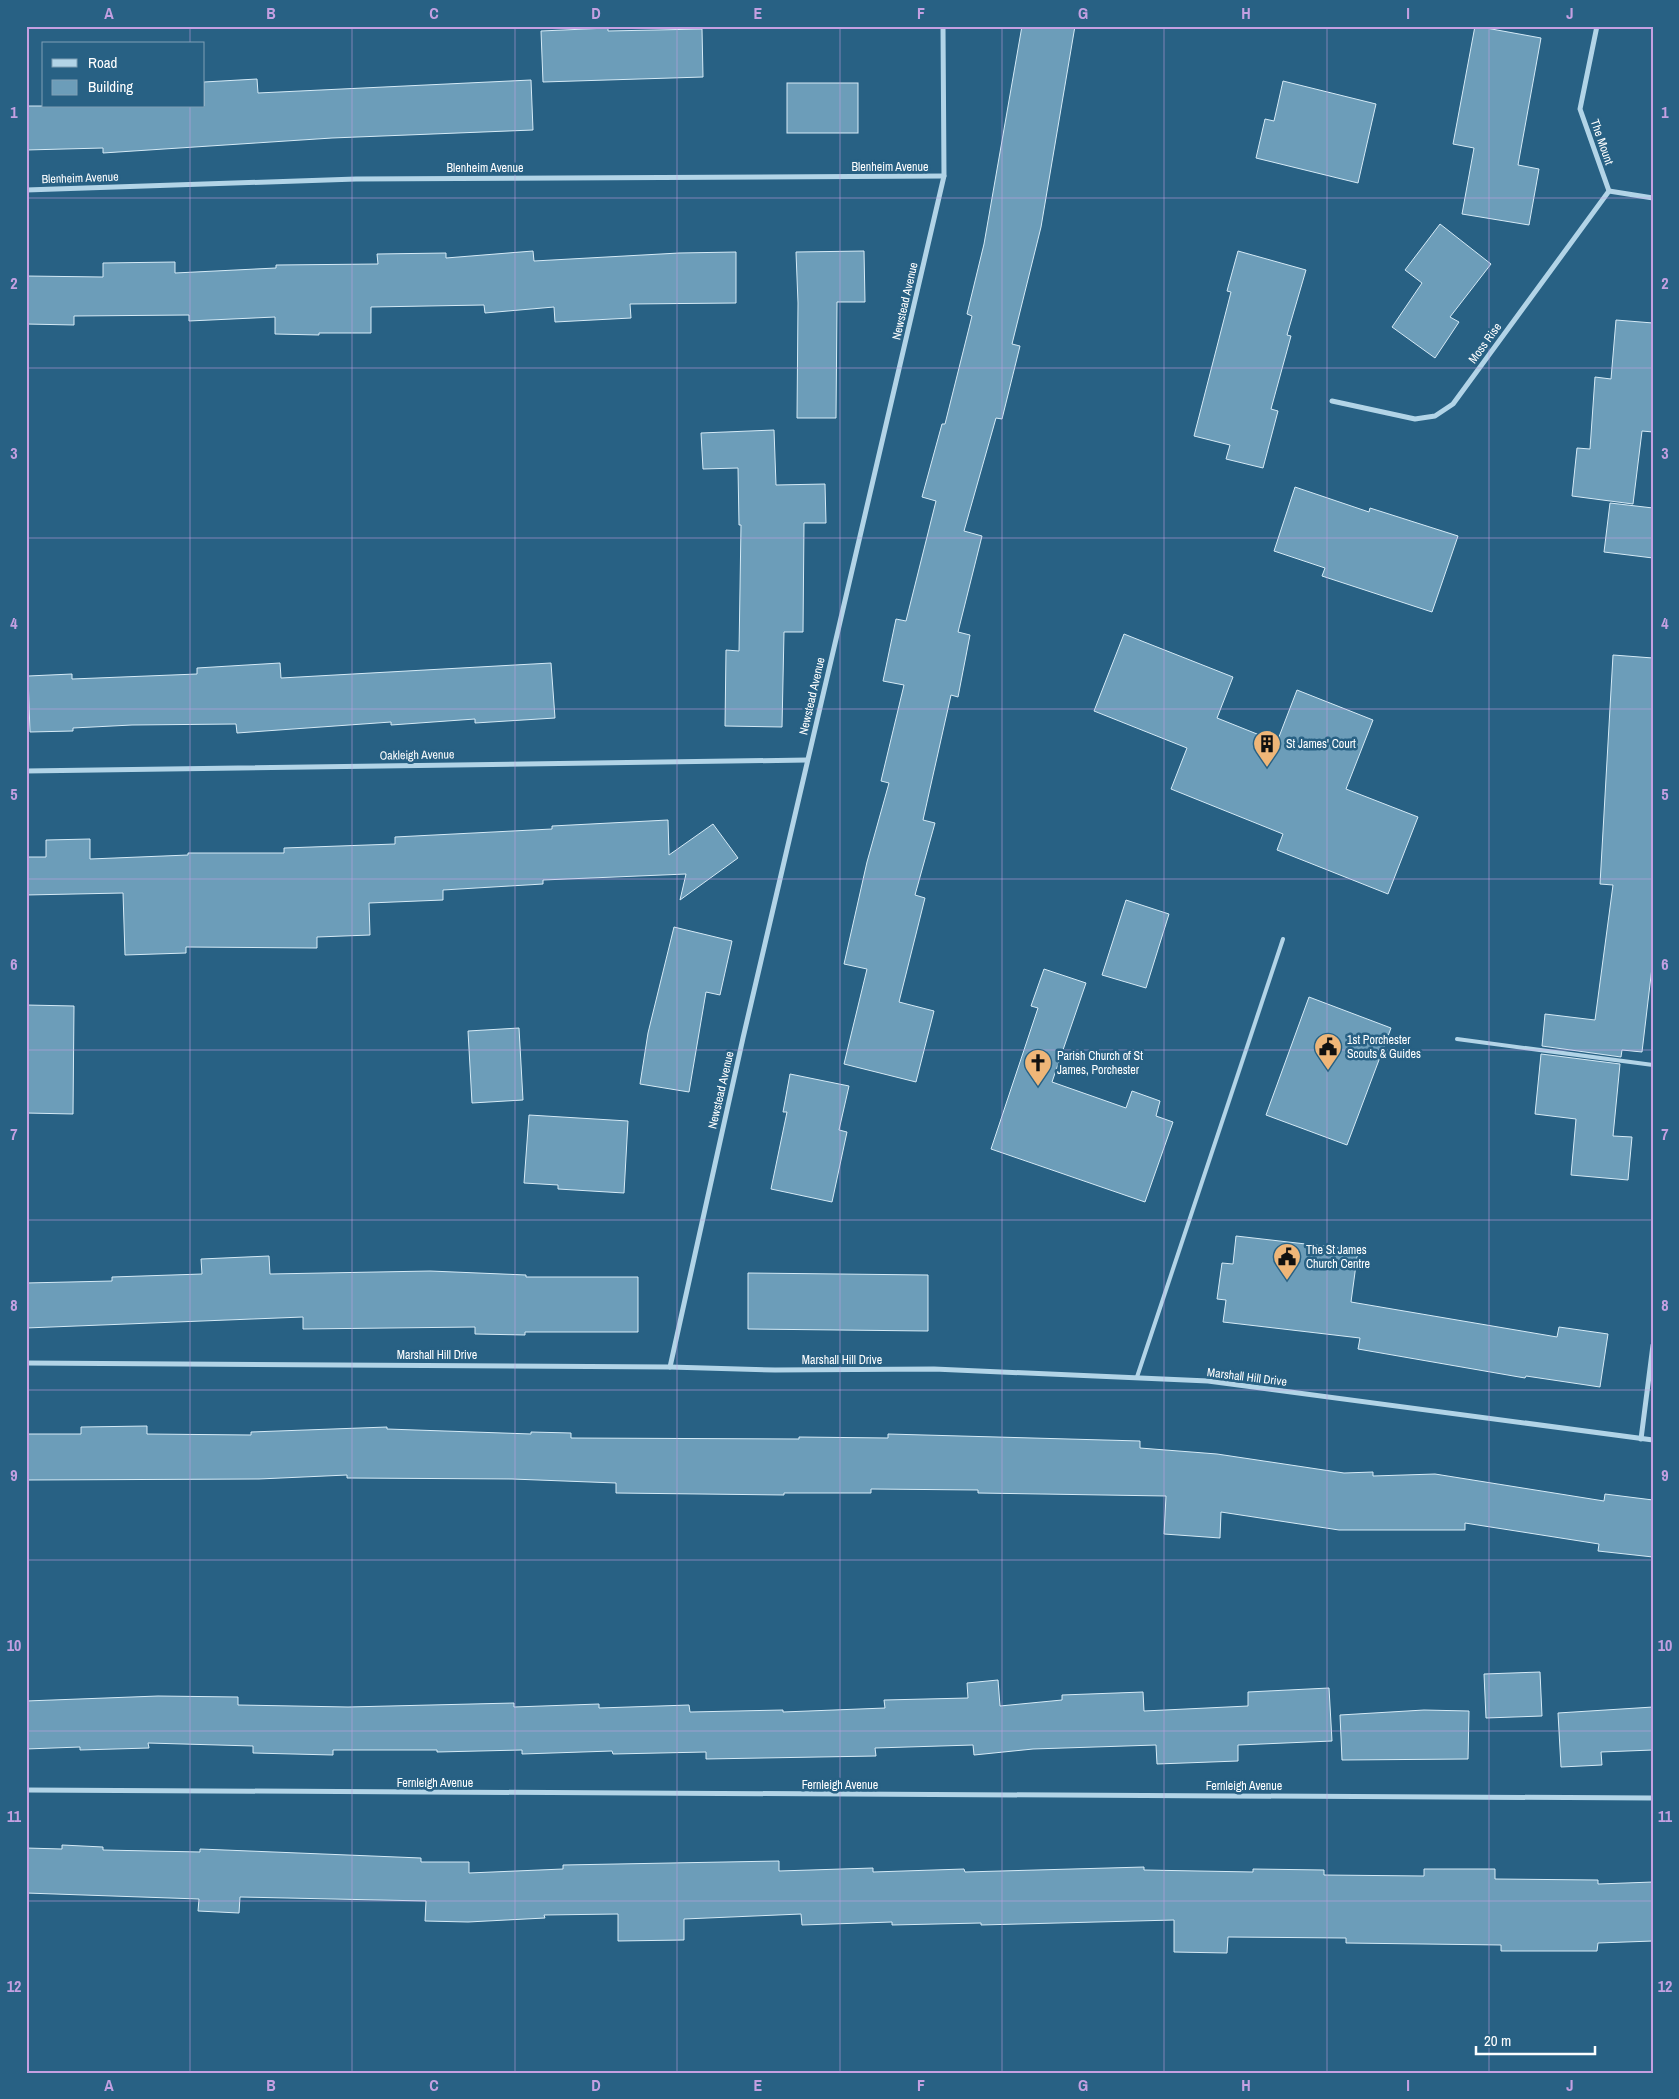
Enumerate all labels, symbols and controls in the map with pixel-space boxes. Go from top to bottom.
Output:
text: A [104,2,114,24]
text: B [266,2,276,24]
text: C [429,2,439,24]
text: D [591,2,601,24]
text: E [754,2,763,24]
text: F [917,2,925,24]
text: G [1078,2,1088,24]
text: H [1241,2,1251,24]
text: I [1406,2,1410,24]
text: J [1566,2,1574,24]
legend [42,42,205,108]
text: Road [88,52,117,73]
text: Building [88,76,133,97]
text: 1 [10,101,18,123]
text: 1 [1661,101,1669,123]
street label: The Mount [1587,117,1617,167]
street label: Blenheim Avenue [852,159,928,175]
street label: Blenheim Avenue [447,160,523,176]
street label: Blenheim Avenue [41,169,119,187]
street label: Newstead Avenue [888,261,922,341]
text: 2 [10,272,18,294]
text: 2 [1661,272,1669,294]
street label: Moss Rise [1465,319,1505,367]
text: 3 [10,442,18,464]
text: 3 [1661,442,1669,464]
text: 4 [10,612,18,634]
text: 4 [1661,612,1669,634]
street label: Newstead Avenue [795,656,829,736]
building icon: St James' Court [1252,729,1282,768]
place label: St James' Court [1286,736,1356,752]
street label: Oakleigh Avenue [379,746,455,764]
text: 5 [10,783,18,805]
text: 5 [1661,783,1669,805]
text: 6 [10,953,18,975]
text: 6 [1661,953,1669,975]
public building icon: 1st Porchester Scouts & Guides [1313,1032,1343,1071]
place label: 1st Porchester Scouts & Guides [1347,1032,1421,1062]
church icon: Parish Church of St James, Porchester [1023,1048,1053,1087]
place label: Parish Church of St James, Porchester [1057,1048,1143,1078]
street label: Newstead Avenue [704,1050,738,1130]
text: 7 [10,1123,18,1145]
text: 7 [1661,1123,1669,1145]
public building icon: The St James Church Centre [1272,1242,1302,1281]
place label: The St James Church Centre [1306,1242,1370,1272]
text: 8 [10,1294,18,1316]
text: 8 [1661,1294,1669,1316]
street label: Marshall Hill Drive [397,1347,477,1363]
street label: Marshall Hill Drive [802,1352,882,1368]
street label: Marshall Hill Drive [1206,1364,1288,1390]
text: 9 [10,1464,18,1486]
text: 9 [1661,1464,1669,1486]
text: 10 [7,1634,21,1656]
text: 10 [1658,1634,1672,1656]
street label: Fernleigh Avenue [397,1775,473,1791]
street label: Fernleigh Avenue [802,1777,878,1793]
street label: Fernleigh Avenue [1206,1778,1282,1794]
text: 11 [7,1805,22,1827]
text: 11 [1658,1805,1673,1827]
text: 12 [7,1975,21,1997]
text: 12 [1658,1975,1672,1997]
scale bar [1476,2024,1595,2056]
text: 20 m [1484,2030,1511,2051]
text: A [104,2074,114,2096]
text: B [266,2074,276,2096]
text: C [429,2074,439,2096]
text: D [591,2074,601,2096]
text: E [754,2074,763,2096]
text: F [917,2074,925,2096]
text: G [1078,2074,1088,2096]
text: H [1241,2074,1251,2096]
text: I [1406,2074,1410,2096]
text: J [1566,2074,1574,2096]

